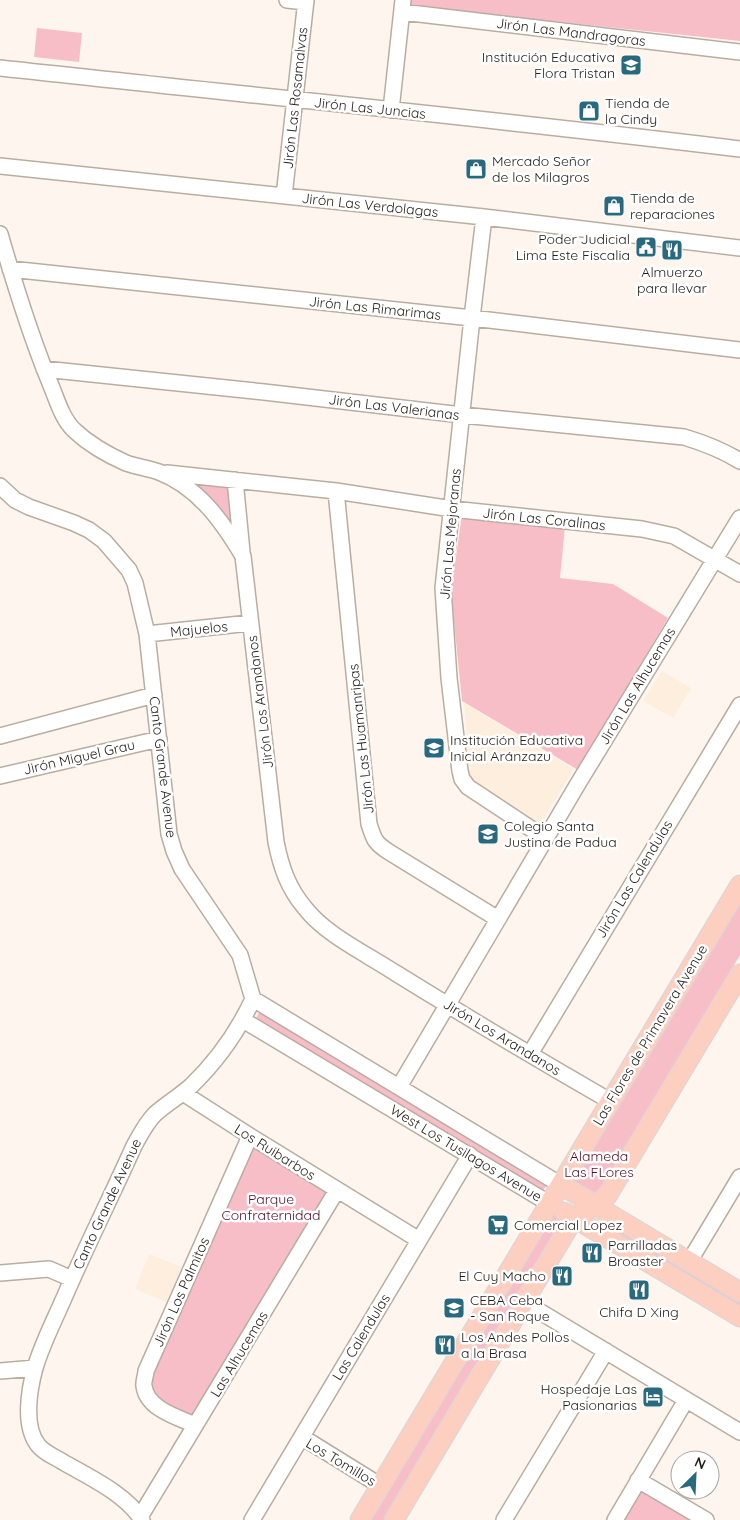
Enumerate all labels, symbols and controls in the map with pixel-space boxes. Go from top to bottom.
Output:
street label: Jirón Las Mandragoras [495,14,647,50]
street label: Jirón Las Rosamalvas [279,26,311,170]
place label: Institución Educativa Flora Tristan [482,48,615,82]
school or university icon: Institución Educativa Flora Tristan [619,53,643,77]
street label: Jirón Las Juncias [313,93,427,123]
place label: Tienda de la Cindy [605,94,670,128]
shop icon: Tienda de la Cindy [577,99,601,123]
place label: Mercado Señor de los Milagros [492,152,591,186]
shop icon: Mercado Señor de los Milagros [464,157,488,181]
street label: Jirón Las Verdolagas [301,189,439,221]
place label: Tienda de reparaciones [630,189,715,223]
shop icon: Tienda de reparaciones [602,194,626,218]
place label: Poder Judicial Lima Este Fiscalia [516,230,630,264]
public building icon: Poder Judicial Lima Este Fiscalia [634,235,658,259]
restaurant icon: Almuerzo para llevar [660,238,684,262]
place label: Almuerzo para llevar [637,263,708,297]
street label: Jirón Las Rimarimas [308,292,442,324]
street label: Jirón Las Valerianas [328,390,460,424]
street label: Jirón Las Mejoranas [435,468,465,600]
street label: Jirón Las Coralinas [482,504,606,534]
street label: Majuelos [169,617,229,641]
street label: Jirón Las Alhucemas [595,624,679,748]
street label: Jirón Los Arandanos [243,634,277,770]
street label: Jirón Las Huamanripas [344,663,378,815]
street label: Canto Grande Avenue [145,695,181,839]
place label: Institución Educativa Inicial Aránzazu [450,731,583,765]
street label: Jirón Miguel Grau [21,735,137,779]
school or university icon: Institución Educativa Inicial Aránzazu [422,736,446,760]
place label: Colegio Santa Justina de Padua [504,817,617,851]
street label: Jirón Las Calendulas [592,817,676,941]
school or university icon: Colegio Santa Justina de Padua [476,822,500,846]
street label: Las Flores de Primavera Avenue [589,941,711,1129]
street label: Jirón Los Arandanos [440,995,564,1079]
street label: West Los Tusilagos Avenue [387,1101,545,1206]
street label: Los Ruibarbos [231,1120,319,1184]
street label: Canto Grande Avenue [69,1136,145,1272]
park label: Alameda Las FLores [564,1147,634,1181]
park label: Parque Confraternidad [222,1190,320,1224]
supermarket icon: Comercial Lopez [486,1213,510,1237]
place label: Comercial Lopez [514,1216,622,1234]
street label: Jirón Los Palmitos [149,1234,213,1350]
place label: Parrilladas Broaster [608,1236,677,1270]
restaurant icon: Parrilladas Broaster [580,1241,604,1265]
restaurant icon: El Cuy Macho [550,1264,574,1288]
place label: El Cuy Macho [458,1267,546,1285]
restaurant icon: Chifa D Xing [627,1278,651,1302]
street label: Las Calendulas [328,1290,394,1384]
place label: CEBA Ceba - San Roque [470,1291,550,1325]
school or university icon: CEBA Ceba - San Roque [442,1296,466,1320]
place label: Chifa D Xing [599,1303,679,1321]
street label: Las Alhucemas [206,1308,272,1400]
place label: Los Andes Pollos a la Brasa [461,1328,569,1362]
restaurant icon: Los Andes Pollos a la Brasa [433,1333,457,1357]
place label: Hospedaje Las Pasionarias [541,1380,637,1414]
hotel icon: Hospedaje Las Pasionarias [641,1385,665,1409]
street label: Los Tomillos [303,1434,379,1490]
north arrow [670,1450,720,1500]
text: N [692,1453,709,1473]

